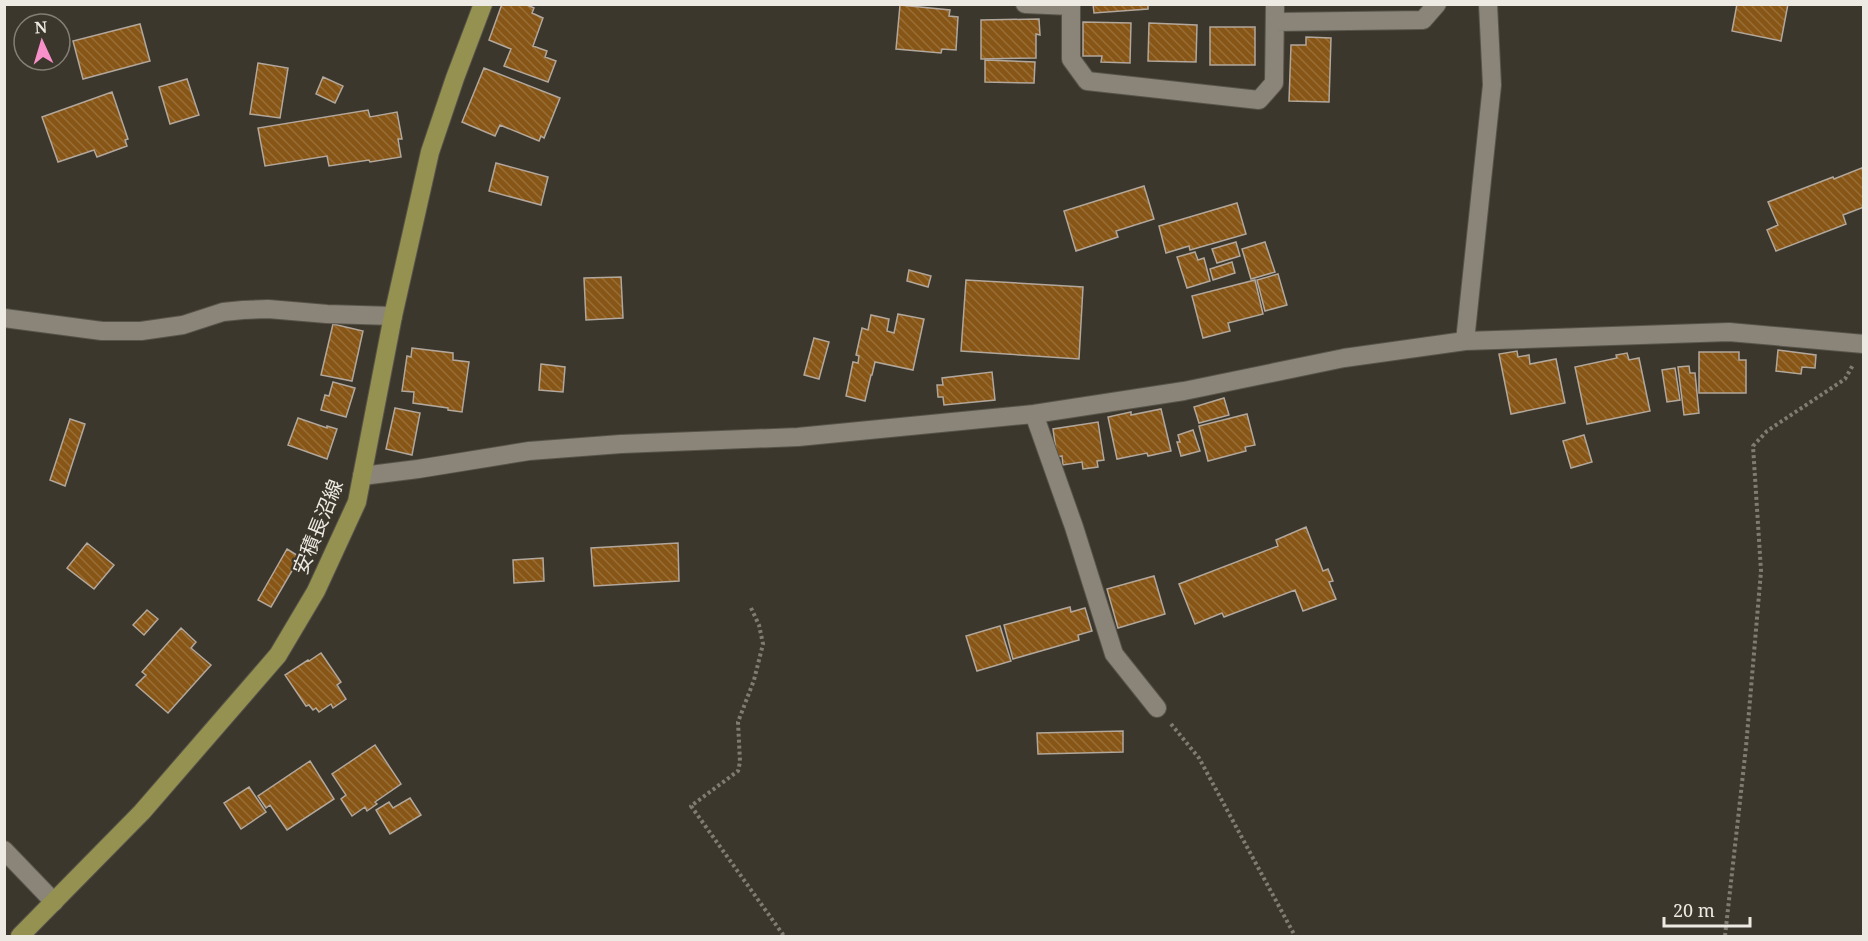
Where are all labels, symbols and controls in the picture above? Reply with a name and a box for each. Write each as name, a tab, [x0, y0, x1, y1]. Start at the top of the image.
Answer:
north arrow	[12, 12, 72, 72]
text: N	[34, 16, 48, 38]
street label: 安積長沼線	[286, 475, 349, 578]
scale bar	[1664, 890, 1750, 928]
text: 20 m	[1673, 898, 1715, 922]

